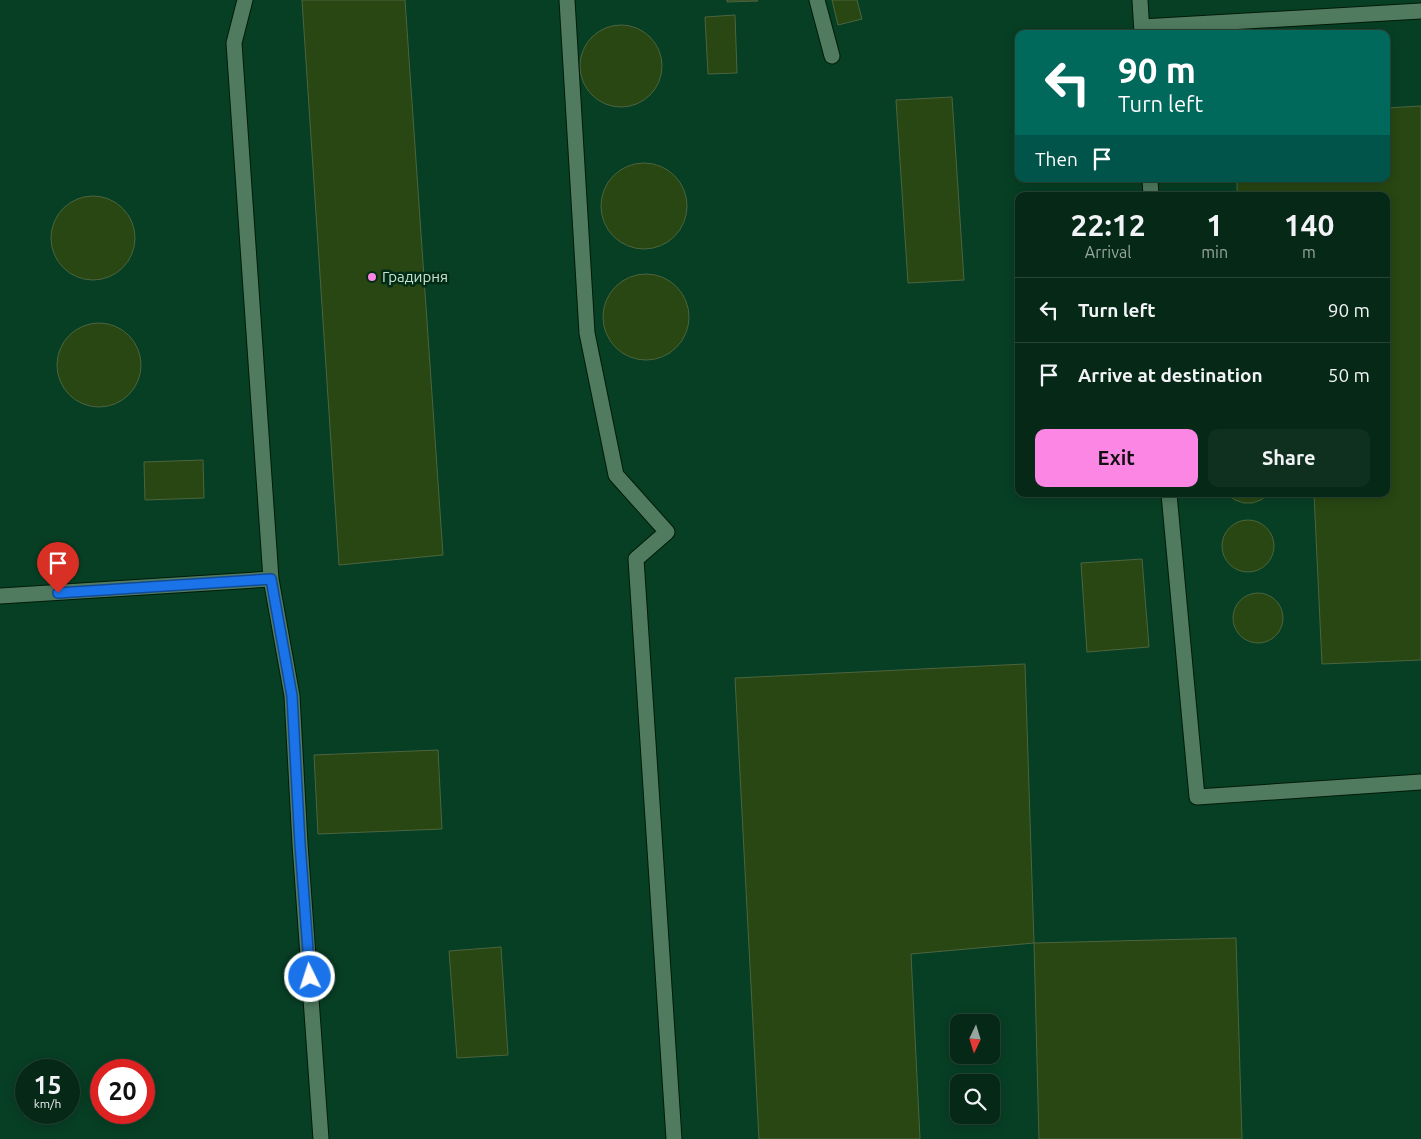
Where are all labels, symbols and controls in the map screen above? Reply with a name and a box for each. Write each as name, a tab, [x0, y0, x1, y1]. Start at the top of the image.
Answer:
icon: left	[1035, 50, 1100, 115]
text: 90 m	[1118, 50, 1196, 90]
text: Turn left	[1118, 91, 1203, 116]
icon: arrive	[1088, 145, 1116, 173]
text: Then	[1035, 148, 1078, 170]
text: 22:12	[1071, 208, 1146, 242]
text: 1	[1206, 208, 1223, 242]
text: 140	[1284, 208, 1334, 242]
text: Arrival	[1085, 243, 1131, 261]
text: min	[1201, 243, 1228, 261]
text: m	[1302, 243, 1316, 261]
place label: Градирня	[382, 268, 448, 285]
marker: Градирня	[366, 271, 378, 283]
icon: left	[1035, 296, 1063, 324]
text: Turn left	[1078, 299, 1156, 321]
text: 90 m	[1328, 299, 1370, 321]
icon: arrive	[1035, 361, 1063, 389]
text: Arrive at destination	[1078, 364, 1263, 386]
text: 50 m	[1328, 364, 1370, 386]
button: Exit	[1035, 429, 1198, 487]
button: Share	[1208, 429, 1370, 487]
pin	[37, 542, 79, 593]
icon: arrive	[44, 549, 72, 577]
position arrow	[283, 950, 335, 1002]
north arrow	[950, 1014, 1000, 1064]
map controls	[950, 1014, 1000, 1124]
speed limit sign: 20	[90, 1059, 155, 1124]
text: 15	[33, 1071, 62, 1099]
button: search	[950, 1074, 1000, 1124]
text: km/h	[34, 1097, 61, 1110]

